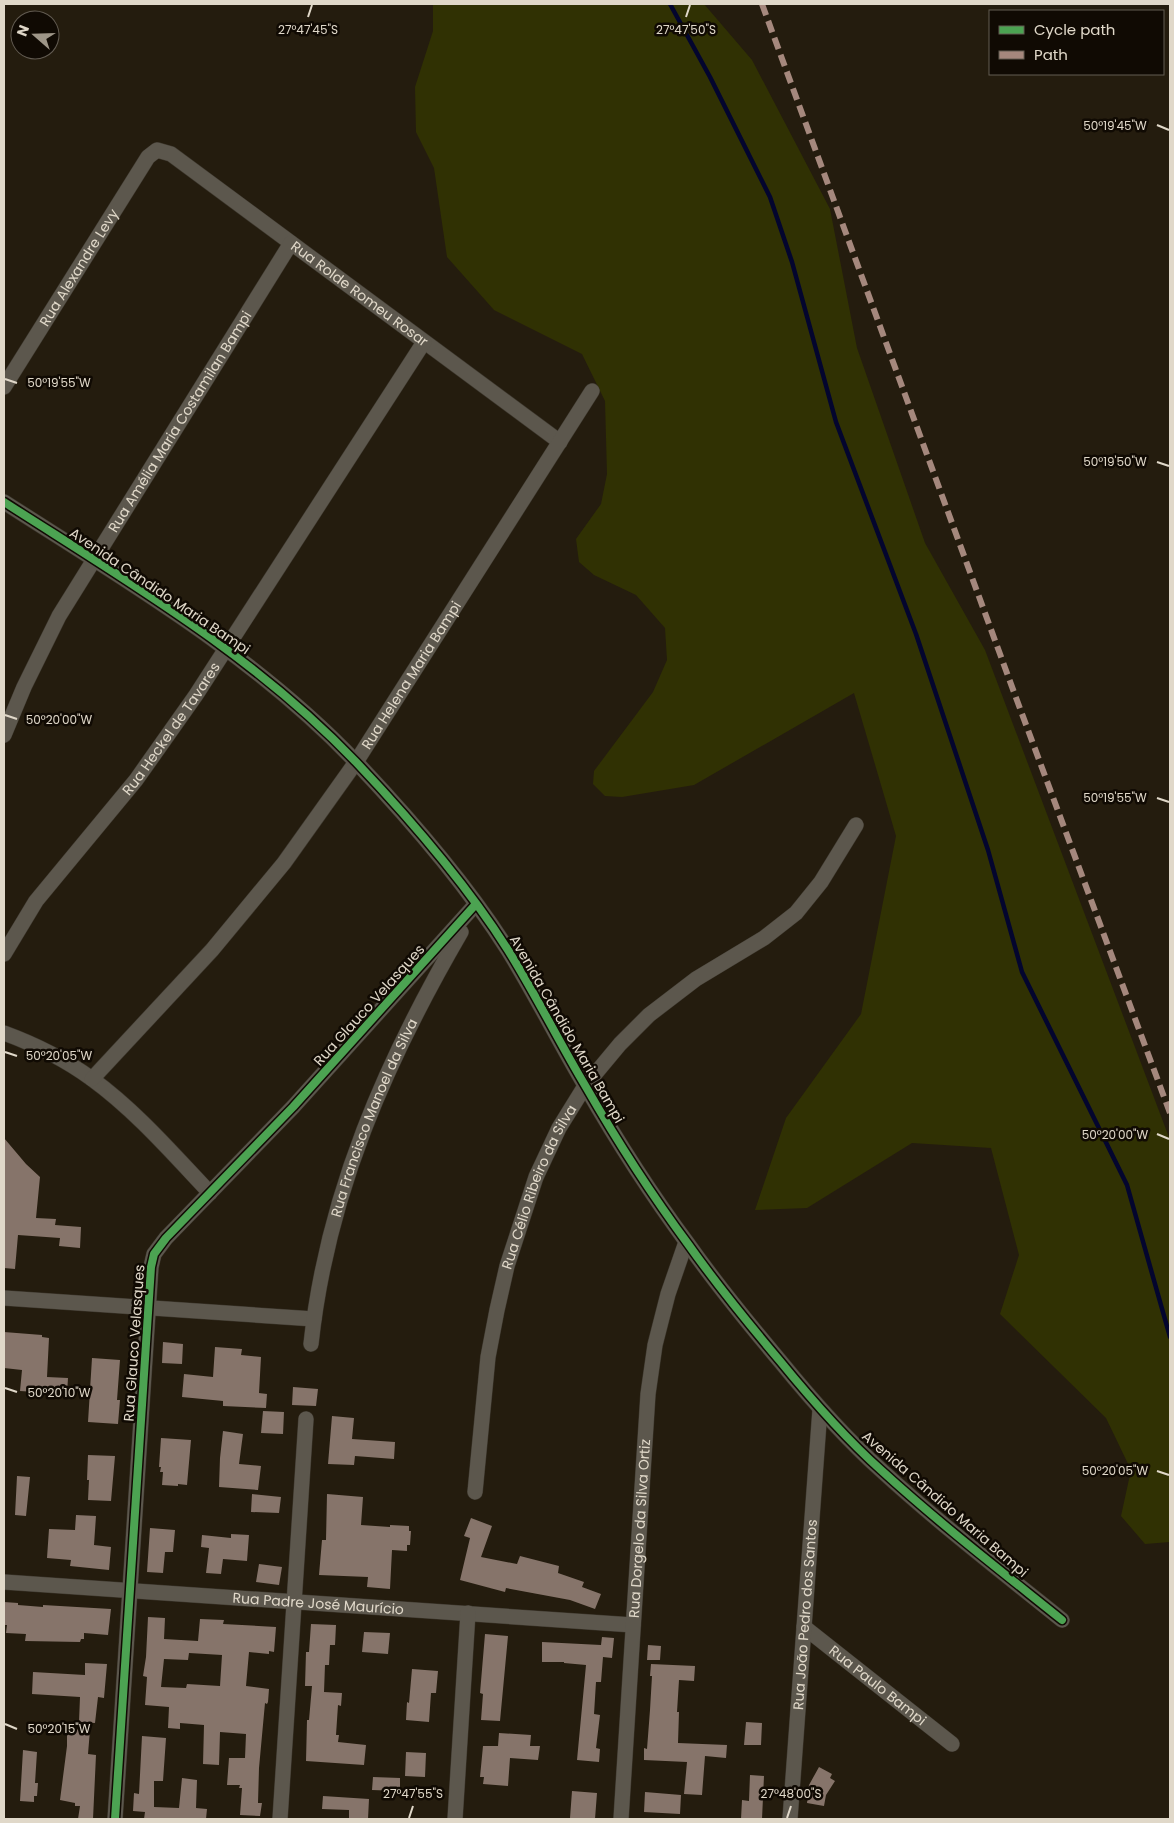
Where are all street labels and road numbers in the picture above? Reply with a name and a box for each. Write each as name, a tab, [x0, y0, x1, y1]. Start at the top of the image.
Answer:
street label: Rua Alexandre Levy	[35, 205, 123, 330]
street label: Rua Rolde Romeu Rosar	[287, 236, 432, 351]
street label: Rua Amélia Maria Costamilan Bampi	[103, 307, 256, 536]
street label: Avenida Cândido Maria Bampi	[66, 523, 254, 659]
street label: Rua Helena Maria Bampi	[357, 597, 466, 753]
street label: Rua Heckel de Tavares	[117, 658, 225, 799]
street label: Avenida Cândido Maria Bampi	[505, 931, 629, 1127]
street label: Rua Glauco Velasques	[309, 940, 429, 1070]
street label: Rua Francisco Manoel da Silva	[326, 1015, 422, 1219]
street label: Rua Célio Ribeiro da Silva	[497, 1101, 581, 1272]
street label: Rua Glauco Velasques	[119, 1264, 149, 1422]
street label: Avenida Cândido Maria Bampi	[858, 1426, 1032, 1582]
street label: Rua Dorgelo da Silva Ortiz	[624, 1439, 655, 1619]
street label: Rua João Pedro dos Santos	[788, 1519, 822, 1711]
street label: Rua Padre José Maurício	[232, 1588, 405, 1619]
street label: Rua Paulo Bampi	[825, 1641, 931, 1730]

